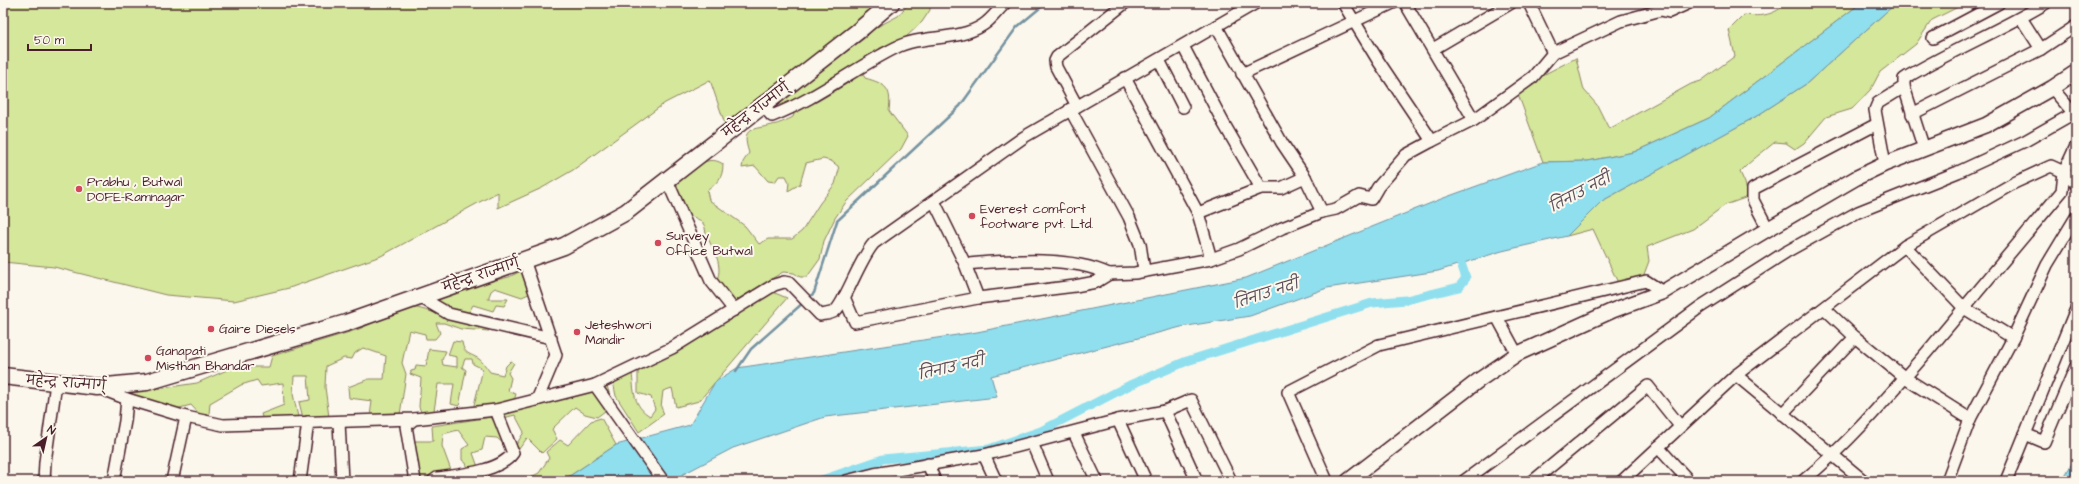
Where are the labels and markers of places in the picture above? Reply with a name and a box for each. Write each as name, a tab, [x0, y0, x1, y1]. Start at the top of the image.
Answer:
place label: Prabhu , Butwal DOFE-Ramnagar	[87, 173, 184, 207]
marker: Prabhu , Butwal DOFE-Ramnagar	[74, 184, 84, 194]
place label: Everest comfort footware pvt. Ltd.	[980, 200, 1093, 233]
marker: Everest comfort footware pvt. Ltd.	[967, 211, 977, 221]
place label: Survey Office Butwal	[666, 227, 753, 260]
marker: Survey Office Butwal	[653, 238, 663, 248]
place label: Jeteshwori Mandir	[585, 316, 651, 349]
place label: Gaire Diesels	[219, 320, 296, 338]
marker: Gaire Diesels	[206, 324, 216, 334]
marker: Jeteshwori Mandir	[572, 327, 582, 337]
place label: Ganapati Misthan Bhandar	[156, 342, 255, 375]
marker: Ganapati Misthan Bhandar	[143, 353, 153, 363]

